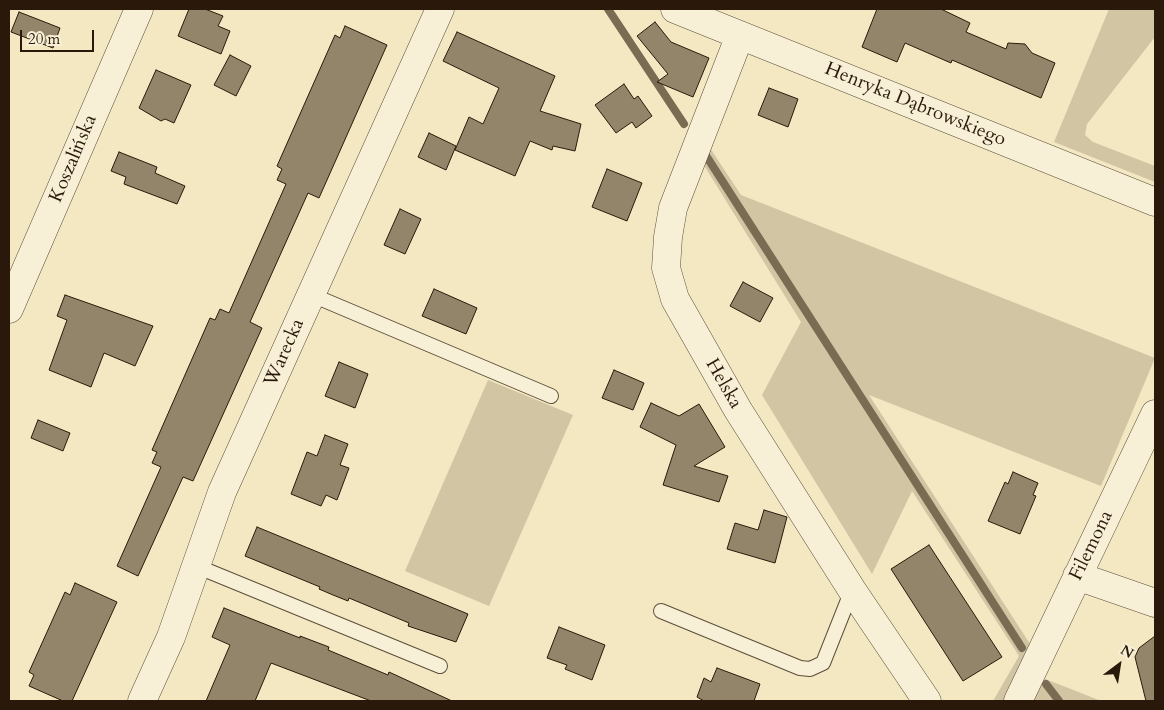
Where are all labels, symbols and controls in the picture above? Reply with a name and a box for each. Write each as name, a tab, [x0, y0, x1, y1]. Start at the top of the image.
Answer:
scale bar	[22, 20, 96, 52]
text: 20 m	[28, 29, 60, 49]
street label: Henryka Dąbrowskiego	[821, 58, 1009, 152]
street label: Koszalińska	[45, 112, 103, 206]
street label: Warecka	[260, 316, 310, 390]
street label: Helska	[700, 355, 746, 413]
street label: Filemona	[1065, 507, 1119, 585]
north arrow	[1094, 640, 1144, 690]
text: N	[1117, 640, 1137, 663]

